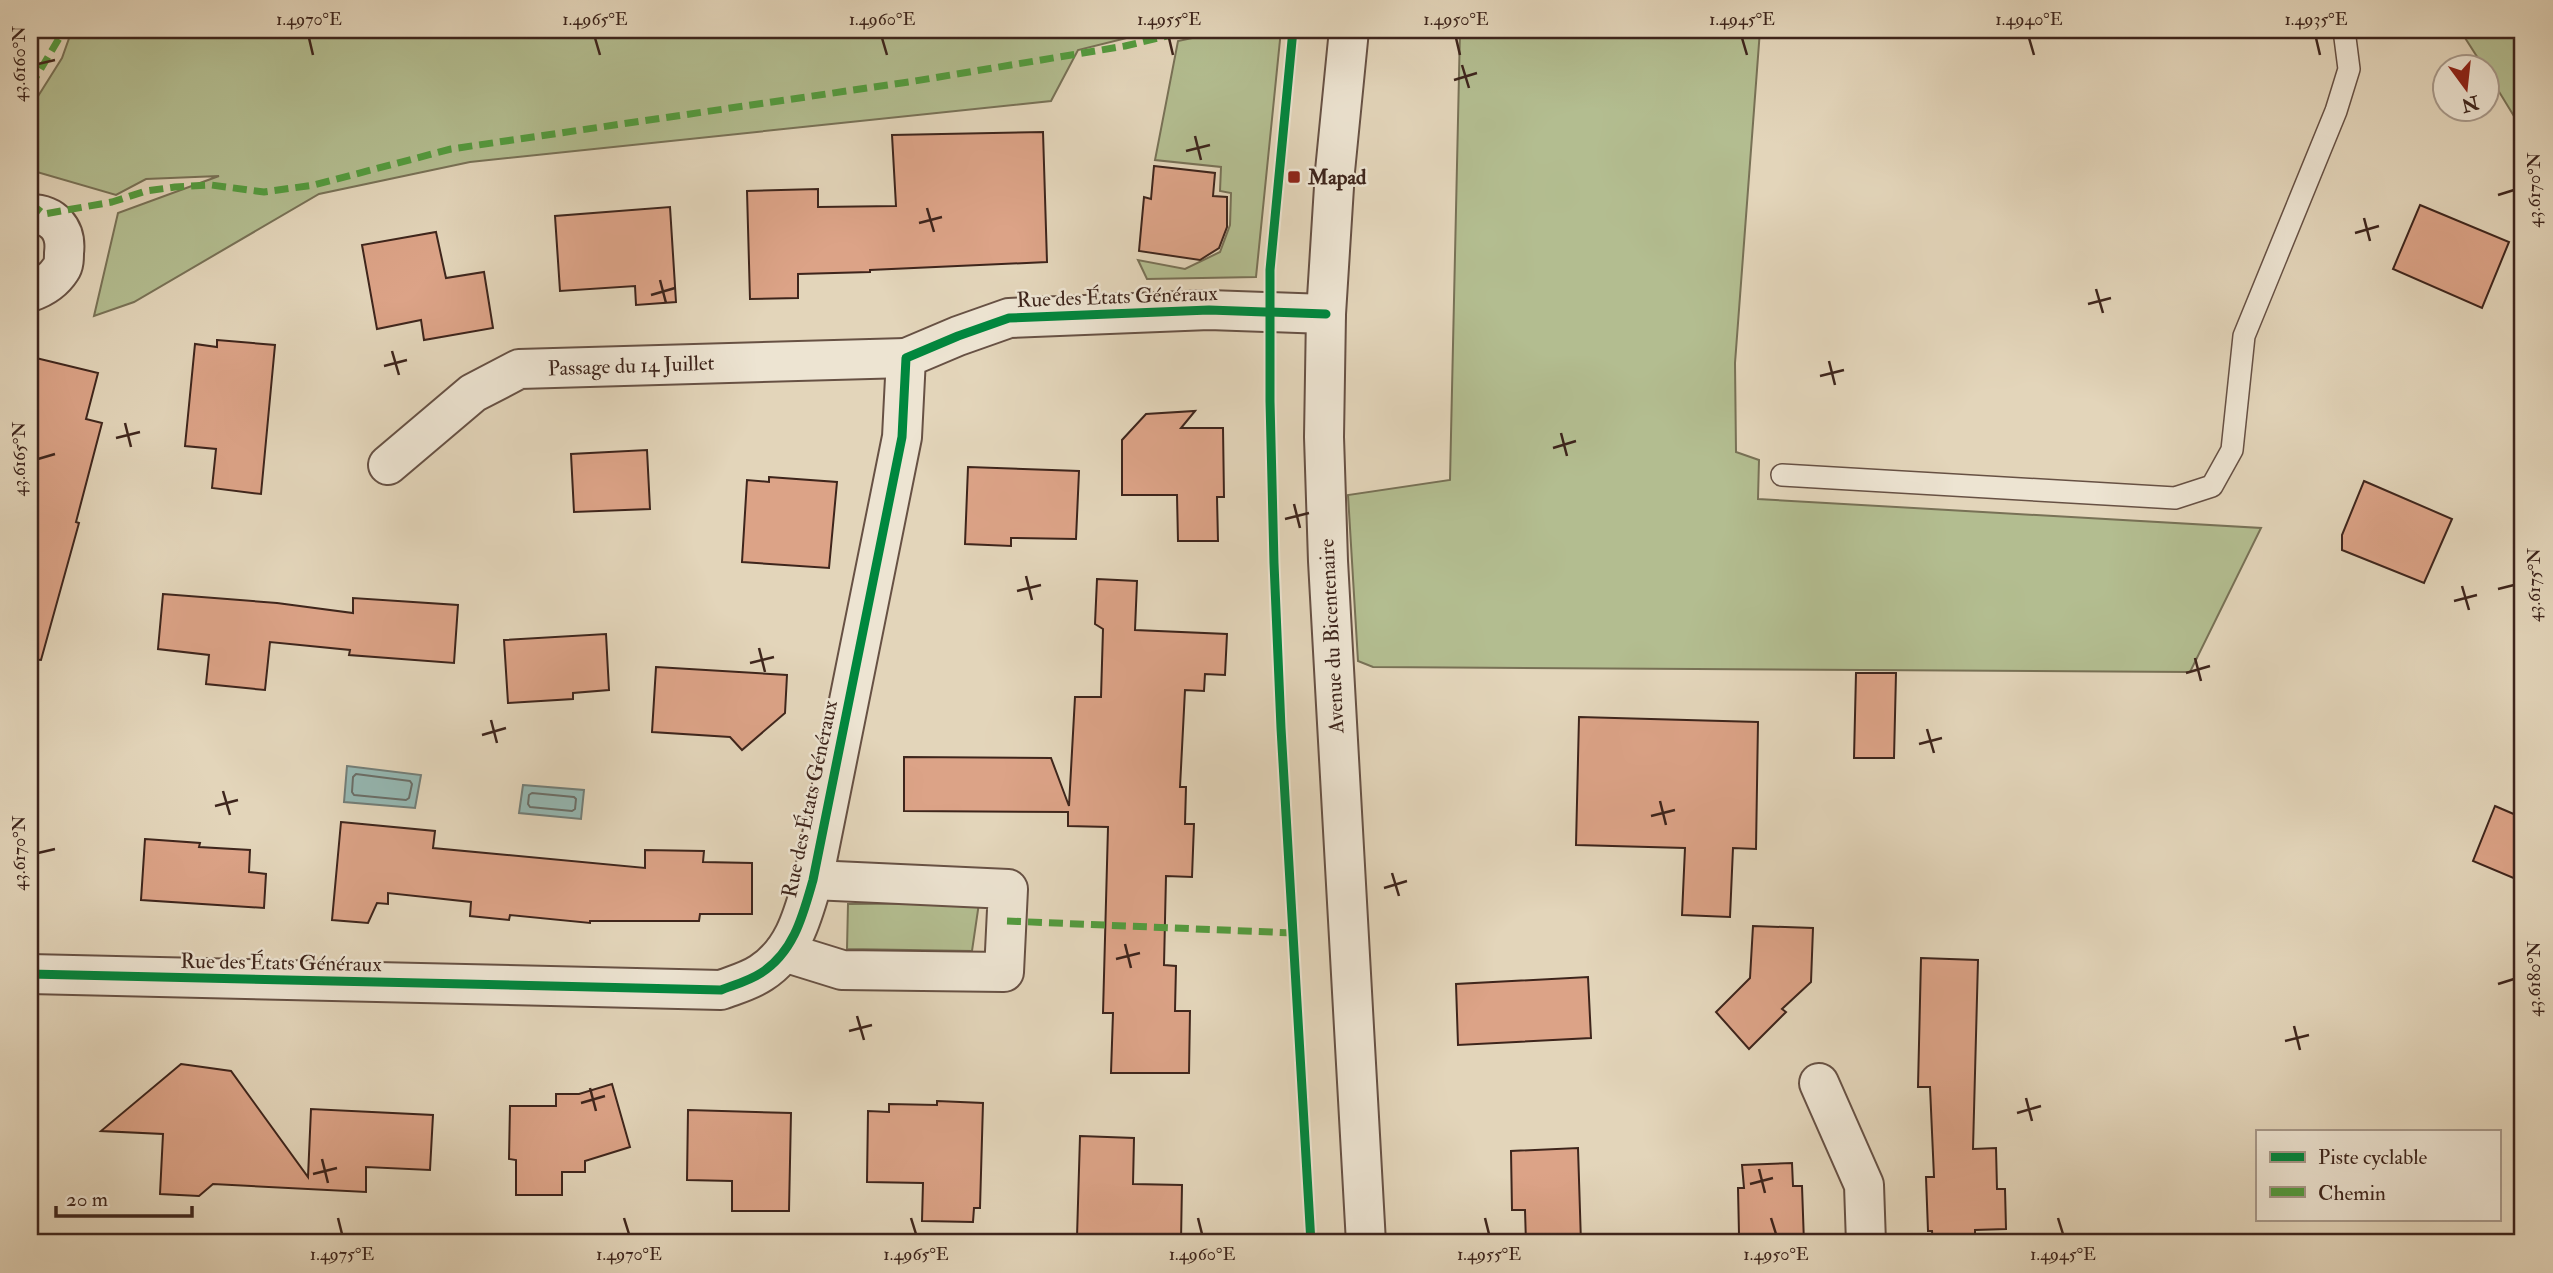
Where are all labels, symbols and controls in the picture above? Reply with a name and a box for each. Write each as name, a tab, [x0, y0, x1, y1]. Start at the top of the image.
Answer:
text: 1.4970°E	[276, 8, 342, 31]
text: 1.4965°E	[562, 8, 628, 31]
text: 1.4960°E	[849, 8, 915, 31]
text: 1.4955°E	[1137, 8, 1201, 31]
text: 1.4950°E	[1423, 8, 1489, 31]
text: 1.4945°E	[1709, 8, 1775, 31]
text: 1.4940°E	[1995, 8, 2063, 31]
text: 1.4935°E	[2284, 8, 2348, 31]
text: 43.6160°N	[8, 26, 31, 102]
north arrow	[2430, 52, 2500, 122]
text: N	[2458, 89, 2482, 118]
text: 43.6170°N	[2523, 152, 2546, 228]
place label: Mapad	[1307, 164, 1367, 191]
marker: Mapad	[1286, 169, 1302, 185]
street label: Rue des États Généraux	[1016, 280, 1219, 314]
street label: Passage du 14 Juillet	[547, 350, 715, 382]
text: 43.6165°N	[8, 422, 31, 496]
street label: Avenue du Bicentenaire	[1313, 538, 1351, 735]
text: 43.6175°N	[2523, 548, 2546, 622]
street label: Rue des États Généraux	[776, 697, 844, 900]
text: 43.6170°N	[8, 815, 31, 891]
text: 43.6180°N	[2523, 941, 2546, 1017]
street label: Rue des États Généraux	[180, 948, 383, 978]
legend	[2256, 1130, 2500, 1220]
text: Piste cyclable	[2318, 1144, 2427, 1171]
scale bar	[56, 1175, 192, 1219]
text: Chemin	[2318, 1180, 2386, 1207]
text: 20 m	[66, 1186, 108, 1213]
text: 1.4975°E	[310, 1243, 374, 1266]
text: 1.4970°E	[596, 1243, 662, 1266]
text: 1.4965°E	[883, 1243, 949, 1266]
text: 1.4960°E	[1169, 1243, 1235, 1266]
text: 1.4955°E	[1457, 1243, 1521, 1266]
text: 1.4950°E	[1743, 1243, 1809, 1266]
text: 1.4945°E	[2030, 1243, 2096, 1266]

